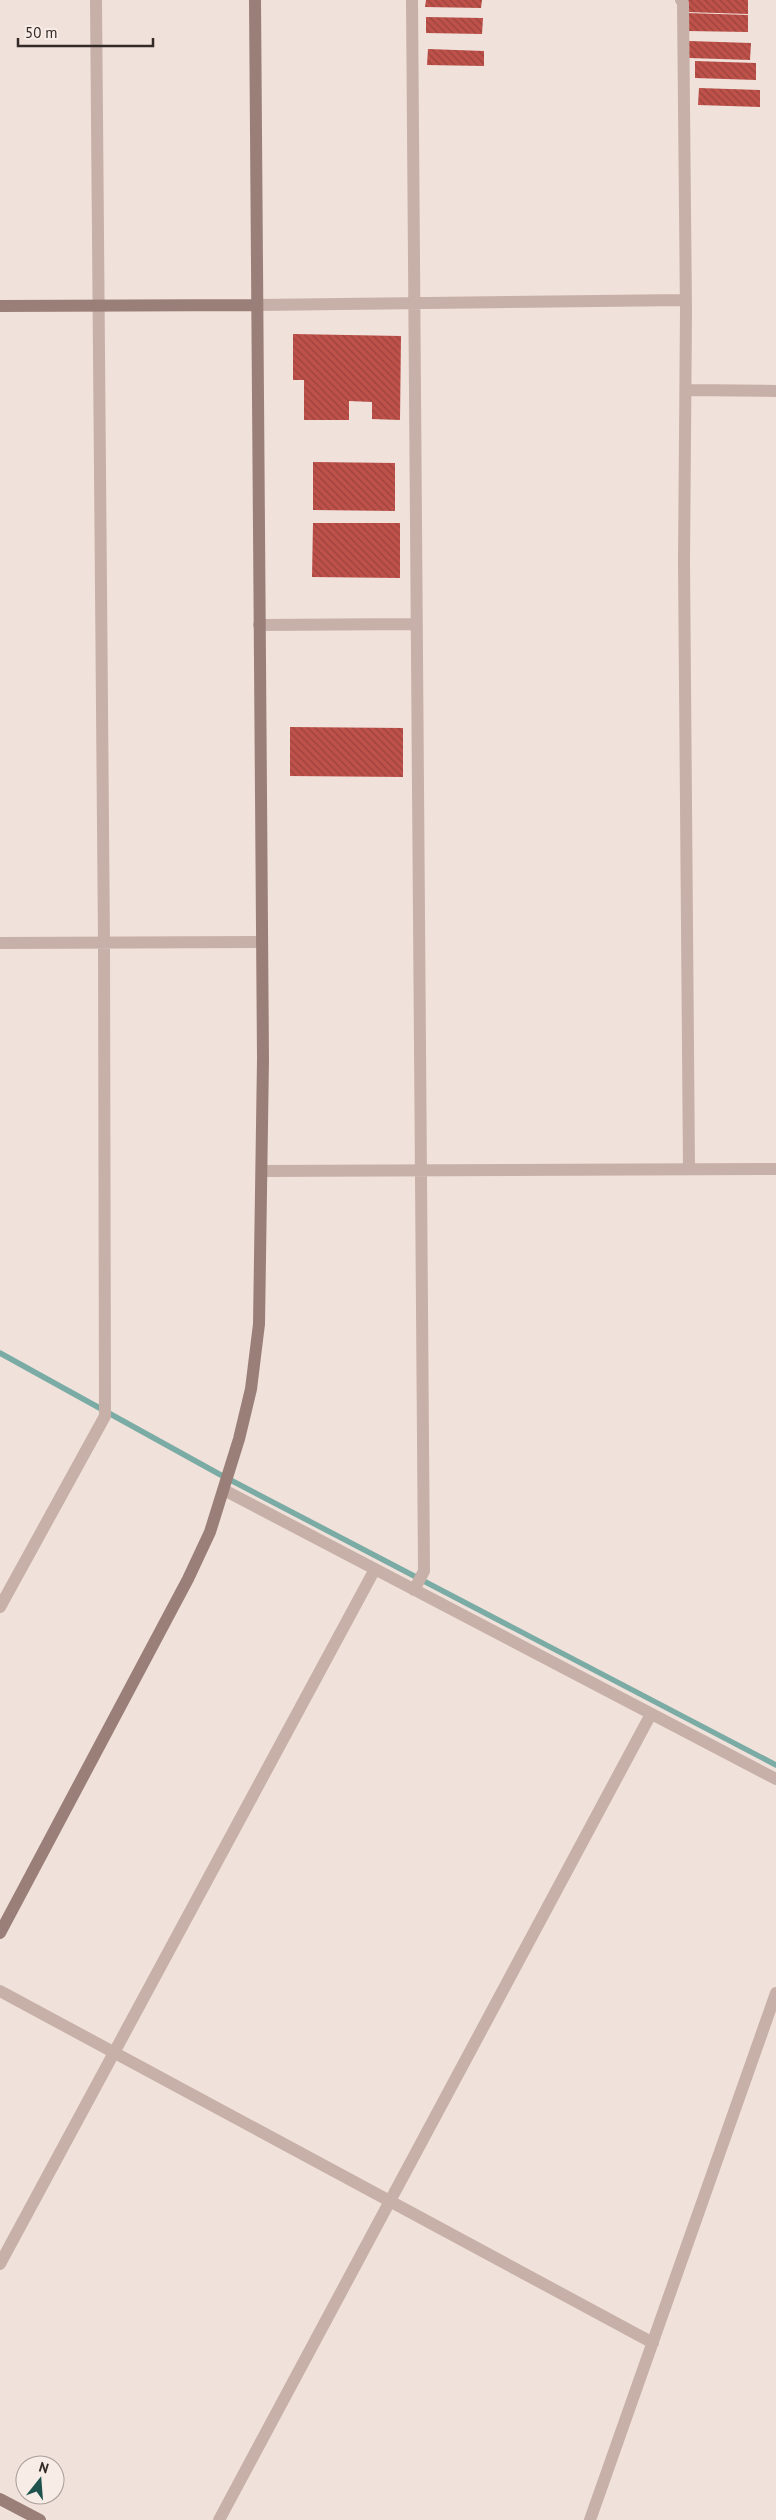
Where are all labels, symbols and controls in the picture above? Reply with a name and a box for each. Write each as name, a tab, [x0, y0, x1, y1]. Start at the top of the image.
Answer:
scale bar	[18, 15, 152, 47]
text: 50 m	[25, 23, 58, 42]
north arrow	[15, 2455, 65, 2505]
text: N	[37, 2458, 51, 2478]

